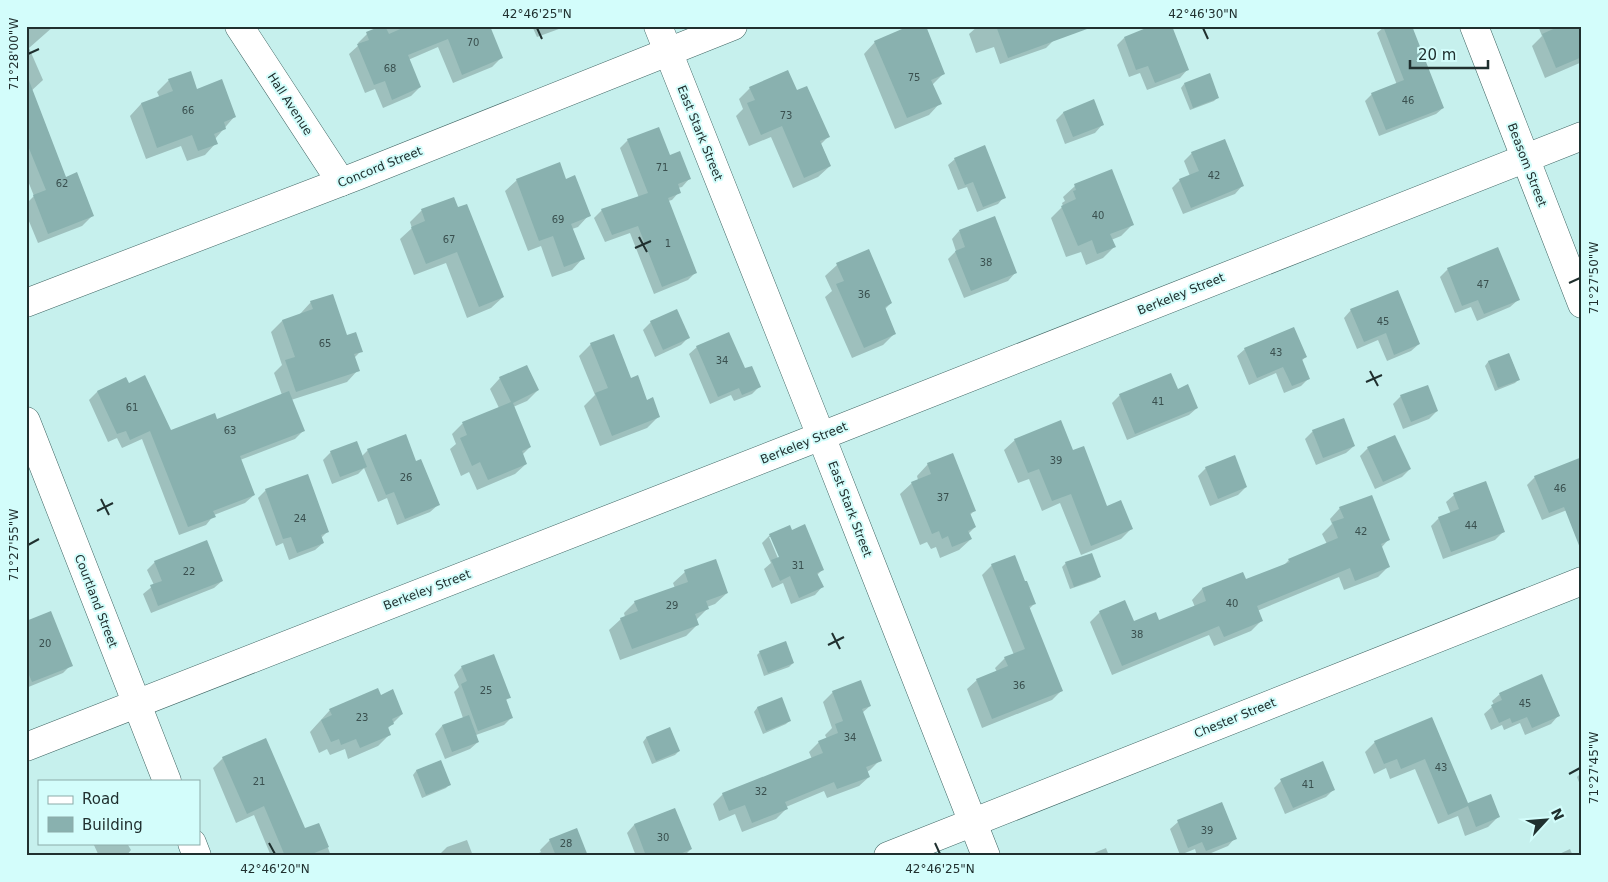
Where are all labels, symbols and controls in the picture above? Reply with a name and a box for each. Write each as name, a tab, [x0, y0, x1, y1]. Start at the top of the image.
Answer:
text: 42°46'25"N	[502, 7, 572, 21]
text: 42°46'30"N	[1168, 7, 1238, 21]
text: 71°28'00"W	[7, 18, 21, 90]
house number: 70	[467, 37, 479, 48]
scale bar	[1410, 38, 1488, 70]
text: 20 m	[1418, 46, 1456, 64]
house number: 68	[384, 63, 396, 74]
street label: Hall Avenue	[265, 70, 315, 138]
house number: 75	[908, 72, 920, 83]
street label: East Stark Street	[674, 83, 726, 183]
house number: 46	[1402, 95, 1414, 106]
house number: 66	[182, 105, 194, 116]
house number: 73	[780, 110, 792, 121]
street label: Beasom Street	[1505, 121, 1550, 209]
street label: Concord Street	[336, 144, 425, 190]
house number: 71	[656, 162, 668, 173]
house number: 42	[1208, 170, 1220, 181]
house number: 62	[56, 178, 68, 189]
house number: 40	[1092, 210, 1104, 221]
house number: 69	[552, 214, 564, 225]
house number: 67	[443, 234, 455, 245]
house number: 1	[665, 238, 671, 249]
text: 71°27'50"W	[1587, 242, 1601, 314]
house number: 38	[980, 257, 992, 268]
street label: Berkeley Street	[1135, 270, 1227, 318]
house number: 47	[1477, 279, 1489, 290]
house number: 36	[858, 289, 870, 300]
house number: 45	[1377, 316, 1389, 327]
house number: 65	[319, 338, 331, 349]
house number: 43	[1270, 347, 1282, 358]
house number: 34	[716, 355, 728, 366]
house number: 41	[1152, 396, 1164, 407]
house number: 61	[126, 402, 138, 413]
street label: Berkeley Street	[758, 419, 850, 467]
house number: 63	[224, 425, 236, 436]
house number: 39	[1050, 455, 1062, 466]
street label: East Stark Street	[825, 459, 875, 559]
house number: 26	[400, 472, 412, 483]
house number: 46	[1554, 483, 1566, 494]
house number: 37	[937, 492, 949, 503]
text: 71°27'55"W	[7, 509, 21, 581]
house number: 24	[294, 513, 306, 524]
house number: 44	[1465, 520, 1477, 531]
house number: 42	[1355, 526, 1367, 537]
street label: Courtland Street	[72, 552, 120, 650]
house number: 31	[792, 560, 804, 571]
house number: 22	[183, 566, 195, 577]
street label: Berkeley Street	[381, 567, 473, 613]
house number: 40	[1226, 598, 1238, 609]
house number: 29	[666, 600, 678, 611]
house number: 38	[1131, 629, 1143, 640]
house number: 20	[39, 638, 51, 649]
house number: 36	[1013, 680, 1025, 691]
house number: 25	[480, 685, 492, 696]
street label: Chester Street	[1192, 695, 1278, 741]
house number: 45	[1519, 698, 1531, 709]
house number: 23	[356, 712, 368, 723]
house number: 34	[844, 732, 856, 743]
text: 71°27'45"W	[1587, 732, 1601, 804]
house number: 43	[1435, 762, 1447, 773]
house number: 21	[253, 776, 265, 787]
house number: 41	[1302, 779, 1314, 790]
legend	[38, 780, 200, 844]
house number: 32	[755, 786, 767, 797]
text: Road	[82, 790, 120, 808]
north arrow	[1520, 794, 1570, 844]
text: N	[1548, 806, 1567, 823]
text: Building	[82, 816, 143, 834]
house number: 39	[1201, 825, 1213, 836]
house number: 30	[657, 832, 669, 843]
house number: 28	[560, 838, 572, 849]
text: 42°46'20"N	[240, 862, 310, 876]
text: 42°46'25"N	[905, 862, 975, 876]

